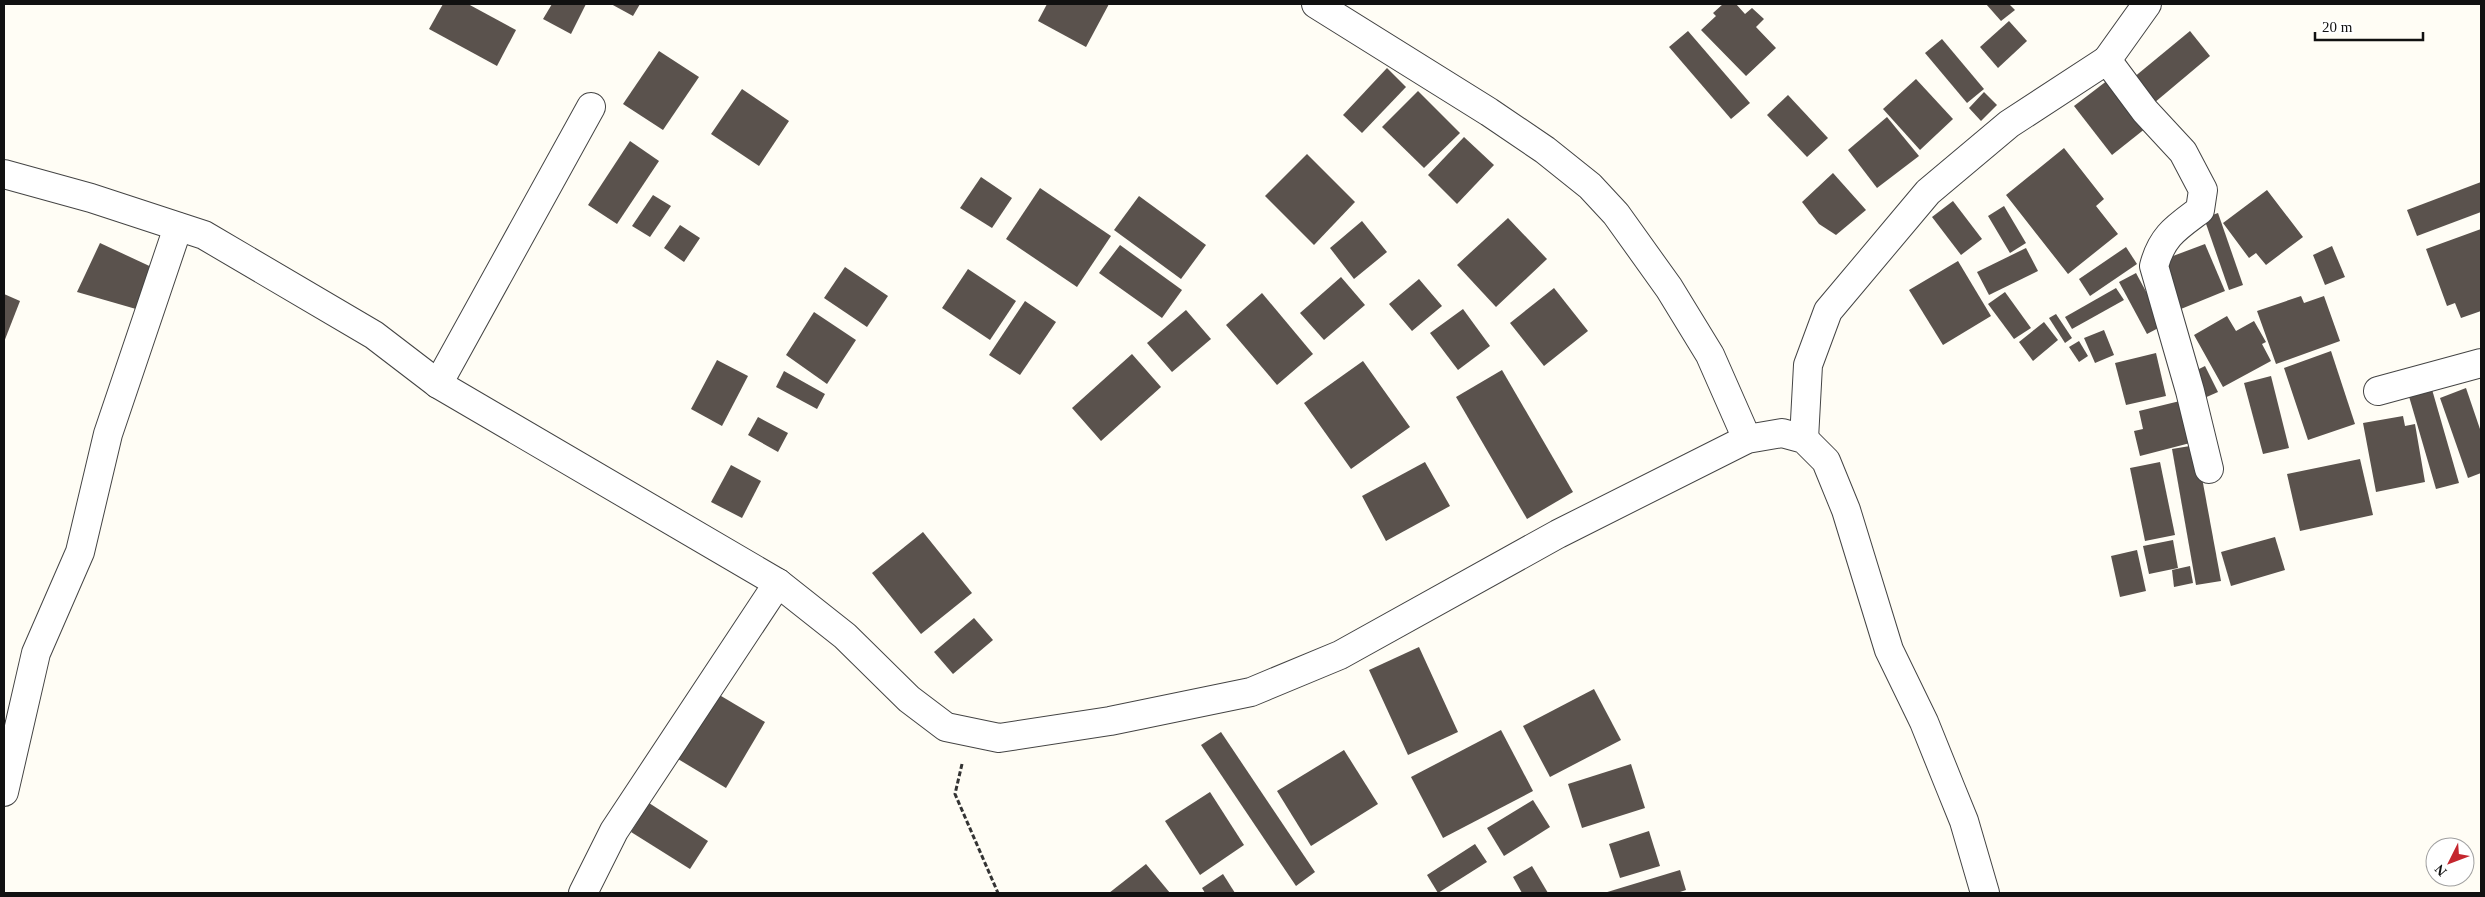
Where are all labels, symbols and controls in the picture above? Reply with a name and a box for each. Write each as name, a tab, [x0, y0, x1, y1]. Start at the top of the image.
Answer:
scale bar	[2315, 10, 2422, 42]
text: 20 m	[2322, 19, 2353, 35]
north arrow	[2425, 837, 2475, 887]
text: N	[2432, 862, 2450, 879]

